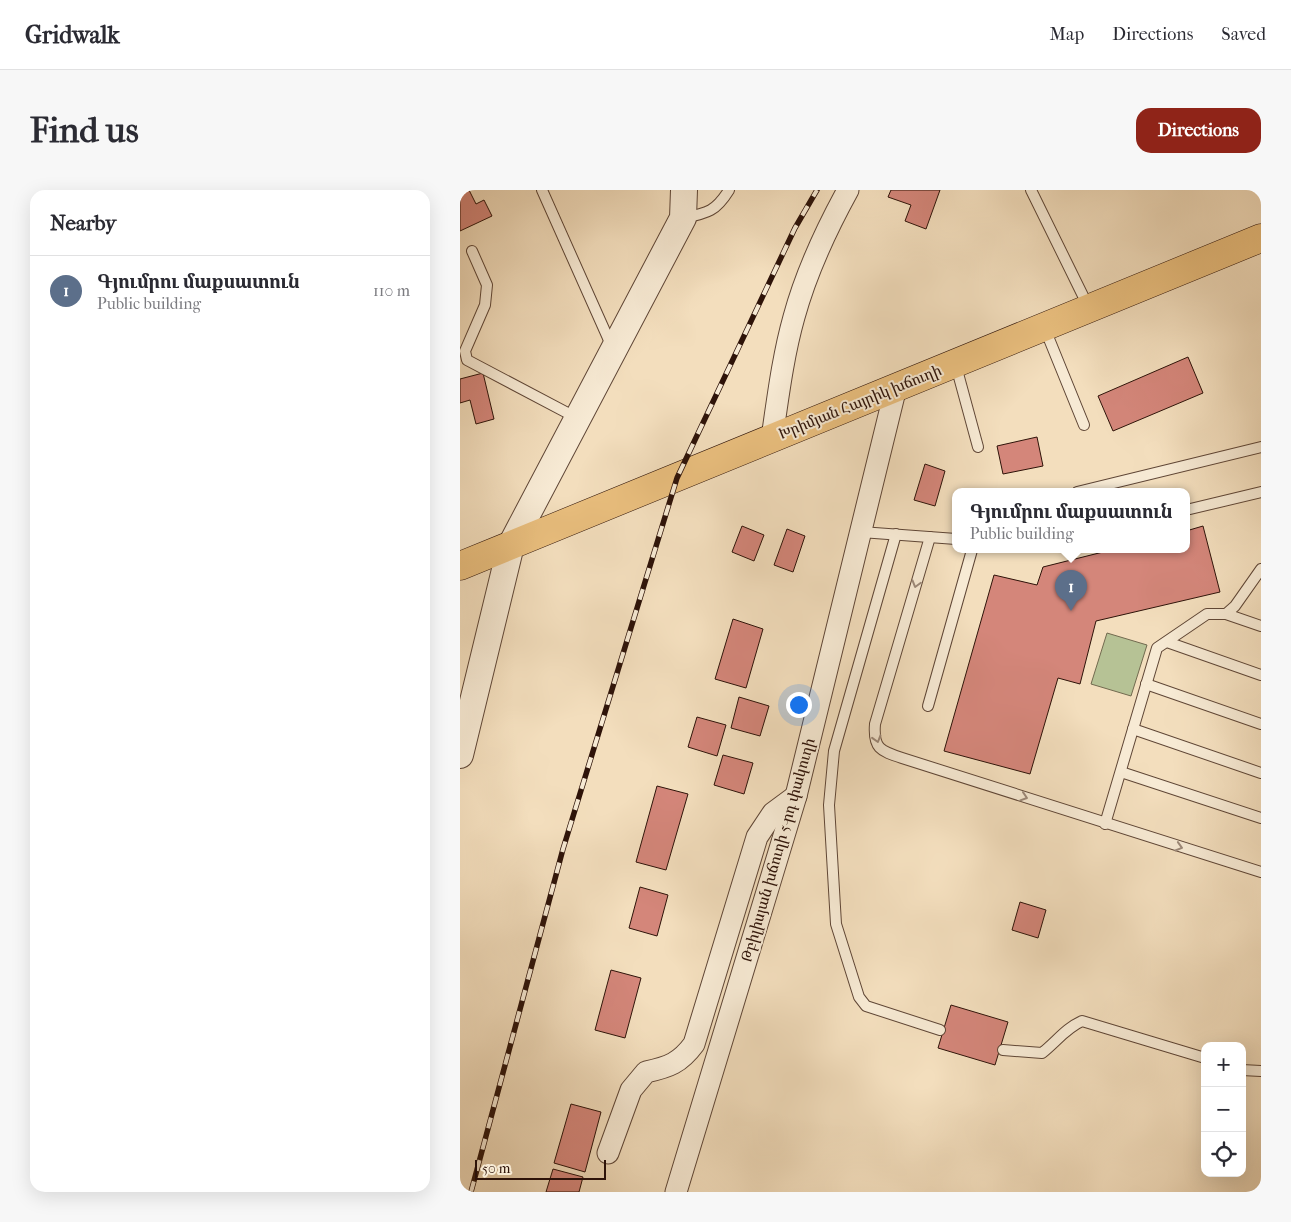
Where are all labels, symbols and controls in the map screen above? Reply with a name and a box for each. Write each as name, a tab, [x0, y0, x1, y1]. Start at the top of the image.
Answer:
text: Gridwalk	[25, 21, 120, 49]
text: Map	[1050, 24, 1084, 45]
text: Directions	[1112, 24, 1193, 45]
text: Saved	[1221, 24, 1266, 45]
button: Directions	[1136, 108, 1261, 153]
text: Find us	[30, 110, 139, 151]
text: Nearby	[50, 211, 116, 235]
text: Գյումրու մաքսատուն	[97, 271, 300, 293]
text: 1	[63, 281, 69, 300]
text: 110 m	[373, 281, 410, 300]
text: Public building	[97, 294, 201, 313]
street label: Խրիմյան Հայրիկ խճուղի	[776, 361, 944, 443]
popup	[952, 488, 1190, 553]
text: Գյումրու մաքսատուն	[970, 501, 1172, 523]
text: Public building	[970, 524, 1074, 543]
pin: 1	[1055, 570, 1087, 611]
one-way arrow	[912, 579, 922, 587]
your location	[786, 692, 812, 718]
one-way arrow	[871, 734, 881, 743]
street label: Թբիլիսյան խճուղի 5-րդ փակուղի	[737, 735, 819, 964]
one-way arrow	[1019, 792, 1027, 802]
one-way arrow	[1174, 841, 1182, 851]
map controls	[1201, 1042, 1246, 1177]
button: +	[1201, 1042, 1246, 1087]
button: −	[1201, 1087, 1246, 1132]
button: locate	[1201, 1132, 1246, 1177]
scale bar	[475, 1157, 606, 1180]
text: 50 m	[482, 1160, 510, 1177]

